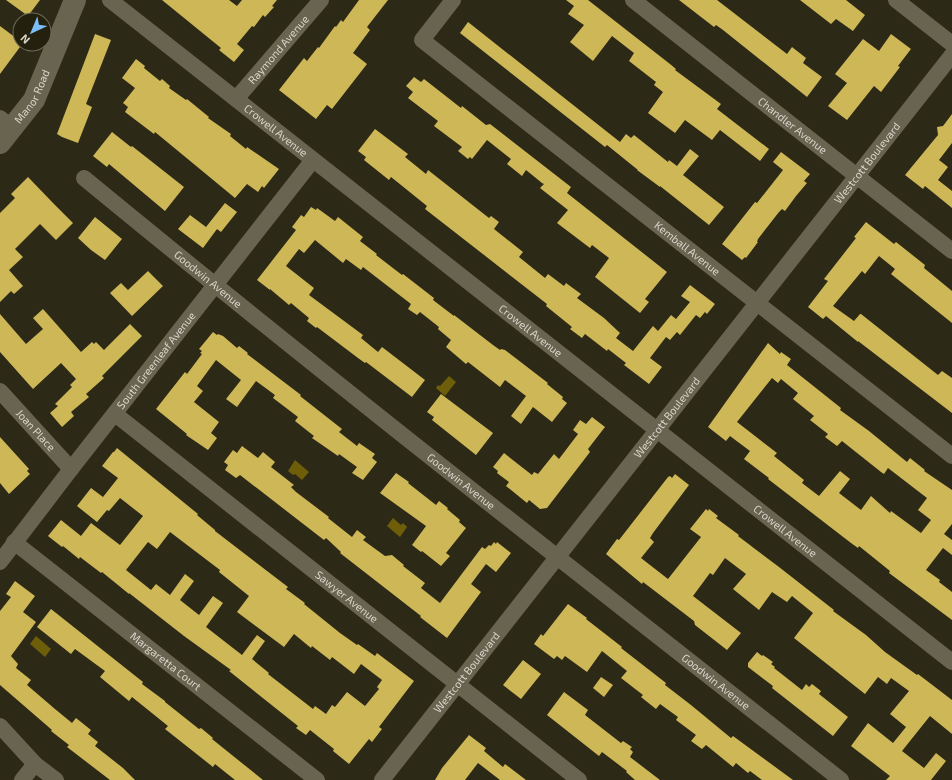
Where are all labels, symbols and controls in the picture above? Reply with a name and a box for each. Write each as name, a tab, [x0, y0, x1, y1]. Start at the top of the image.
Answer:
north arrow	[12, 12, 52, 52]
street label: Raymond Avenue	[245, 12, 311, 86]
text: N	[17, 32, 32, 47]
street label: Manor Road	[11, 67, 52, 126]
street label: Chandler Avenue	[756, 94, 830, 156]
street label: Crowell Avenue	[242, 101, 311, 159]
street label: Westcott Boulevard	[831, 120, 903, 206]
street label: Kemball Avenue	[652, 218, 723, 278]
street label: Goodwin Avenue	[172, 248, 245, 310]
street label: Crowell Avenue	[497, 301, 565, 359]
street label: South Greenleaf Avenue	[114, 309, 198, 411]
street label: Westcott Boulevard	[631, 374, 702, 460]
street label: Joan Place	[14, 406, 58, 454]
street label: Goodwin Avenue	[425, 450, 498, 512]
street label: Crowell Avenue	[751, 502, 820, 560]
street label: Sawyer Avenue	[313, 568, 381, 625]
street label: Margaretta Court	[128, 629, 204, 693]
street label: Westcott Boulevard	[430, 629, 502, 715]
street label: Goodwin Avenue	[680, 651, 753, 712]

